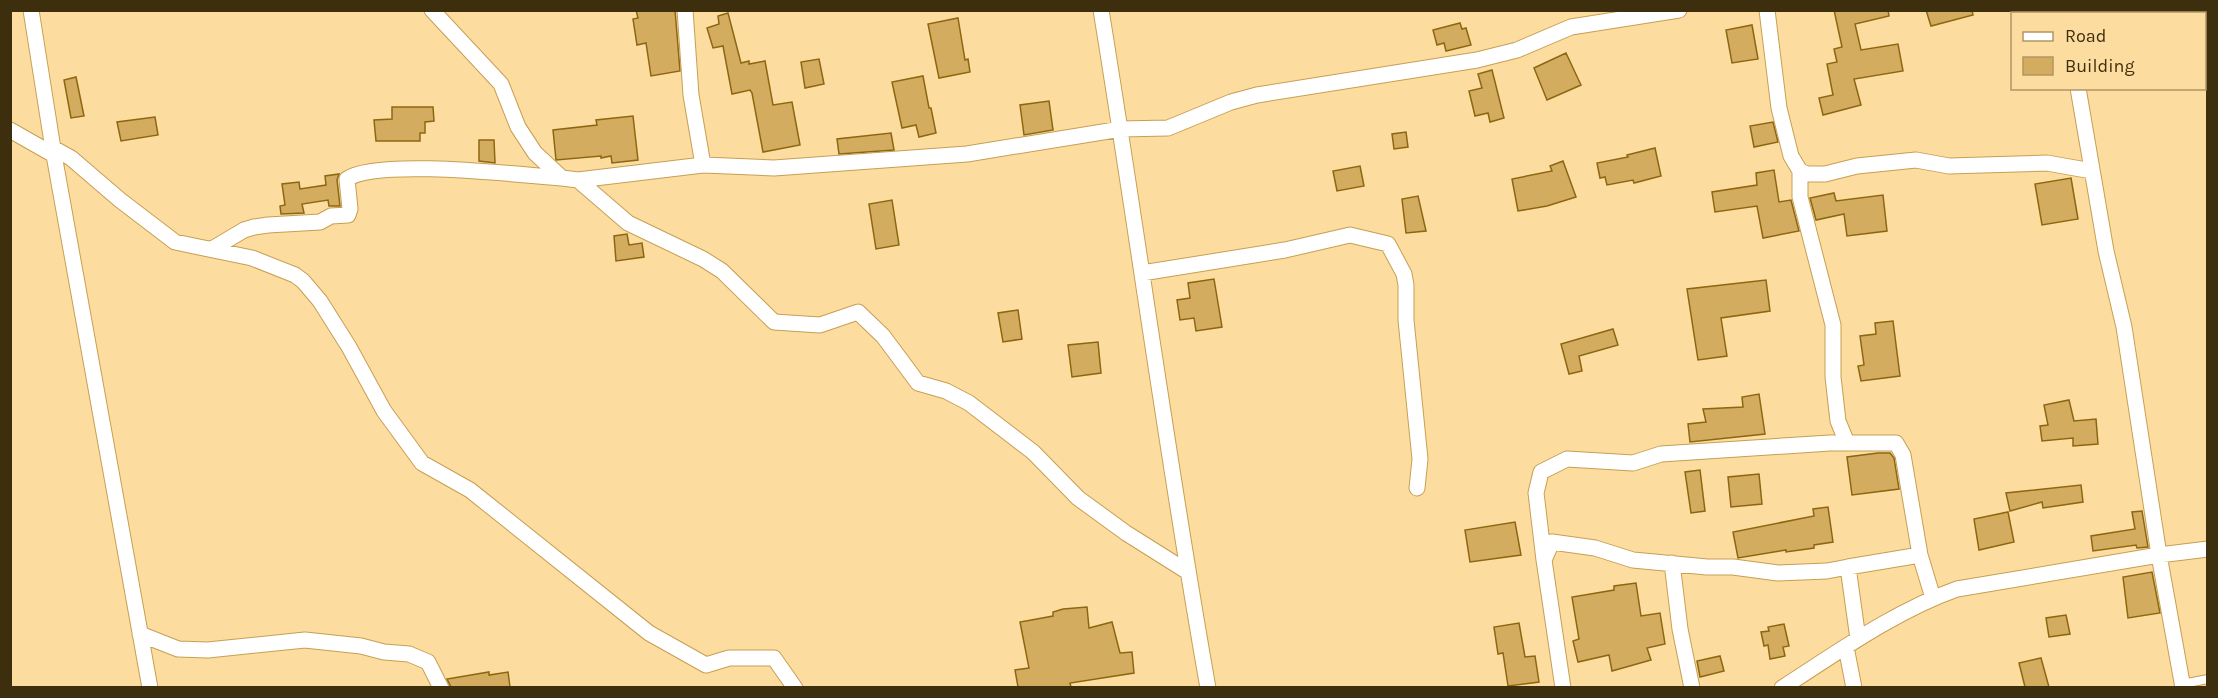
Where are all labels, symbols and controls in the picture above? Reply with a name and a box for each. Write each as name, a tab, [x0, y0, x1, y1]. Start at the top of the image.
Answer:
legend	[2011, 12, 2206, 90]
text: Road	[2065, 25, 2106, 47]
text: Building	[2065, 55, 2135, 77]

